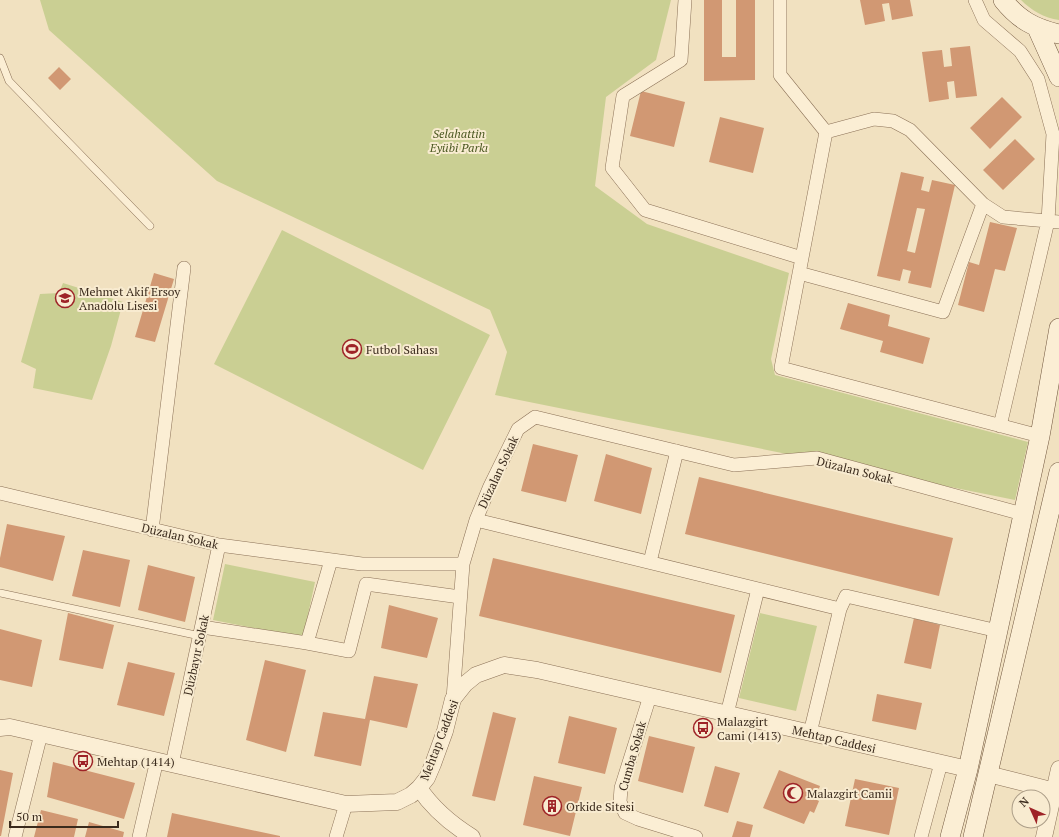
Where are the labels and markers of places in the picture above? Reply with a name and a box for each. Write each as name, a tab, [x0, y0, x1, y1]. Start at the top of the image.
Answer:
place label: Mehmet Akif Ersoy Anadolu Lisesi	[79, 284, 181, 313]
school or university icon: Mehmet Akif Ersoy Anadolu Lisesi	[54, 287, 76, 309]
sports icon: Futbol Sahası	[341, 338, 363, 360]
place label: Futbol Sahası	[366, 342, 438, 357]
place label: Malazgirt Cami (1413)	[717, 714, 782, 743]
bus stop icon: Malazgirt Cami (1413)	[692, 717, 714, 739]
bus stop icon: Mehtap (1414)	[72, 750, 94, 772]
place label: Mehtap (1414)	[97, 754, 175, 769]
mosque icon: Malazgirt Camii	[782, 782, 804, 804]
place label: Malazgirt Camii	[807, 786, 893, 801]
building icon: Orkide Sitesi	[541, 795, 563, 817]
place label: Orkide Sitesi	[566, 799, 635, 814]

